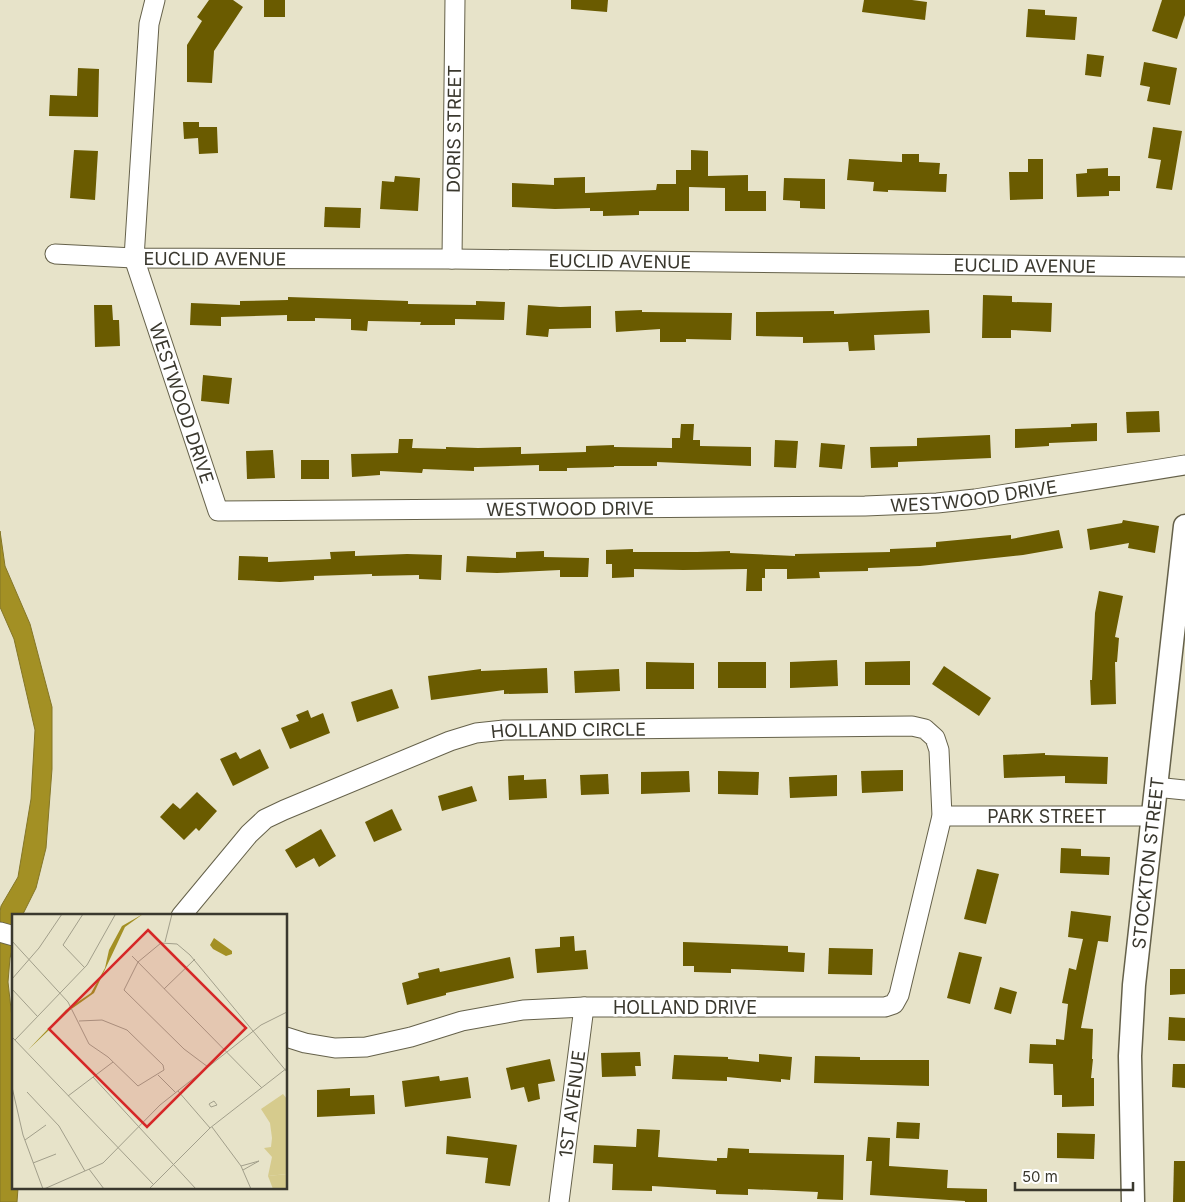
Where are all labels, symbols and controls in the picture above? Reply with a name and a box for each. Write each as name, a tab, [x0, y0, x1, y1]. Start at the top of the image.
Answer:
street label: DORIS STREET	[442, 65, 465, 193]
street label: EUCLID AVENUE	[143, 248, 286, 269]
street label: EUCLID AVENUE	[548, 250, 691, 272]
street label: EUCLID AVENUE	[953, 254, 1096, 277]
street label: WESTWOOD DRIVE	[146, 320, 219, 486]
street label: WESTWOOD DRIVE	[890, 475, 1058, 515]
street label: WESTWOOD DRIVE	[486, 497, 654, 519]
street label: HOLLAND CIRCLE	[490, 718, 646, 742]
street label: STOCKTON STREET	[1128, 776, 1168, 950]
street label: PARK STREET	[987, 806, 1107, 827]
inset map	[12, 914, 288, 1190]
street label: HOLLAND DRIVE	[613, 997, 757, 1018]
street label: 1ST AVENUE	[554, 1049, 589, 1159]
scale bar	[1015, 1160, 1132, 1192]
text: 50 m	[1022, 1167, 1058, 1186]

